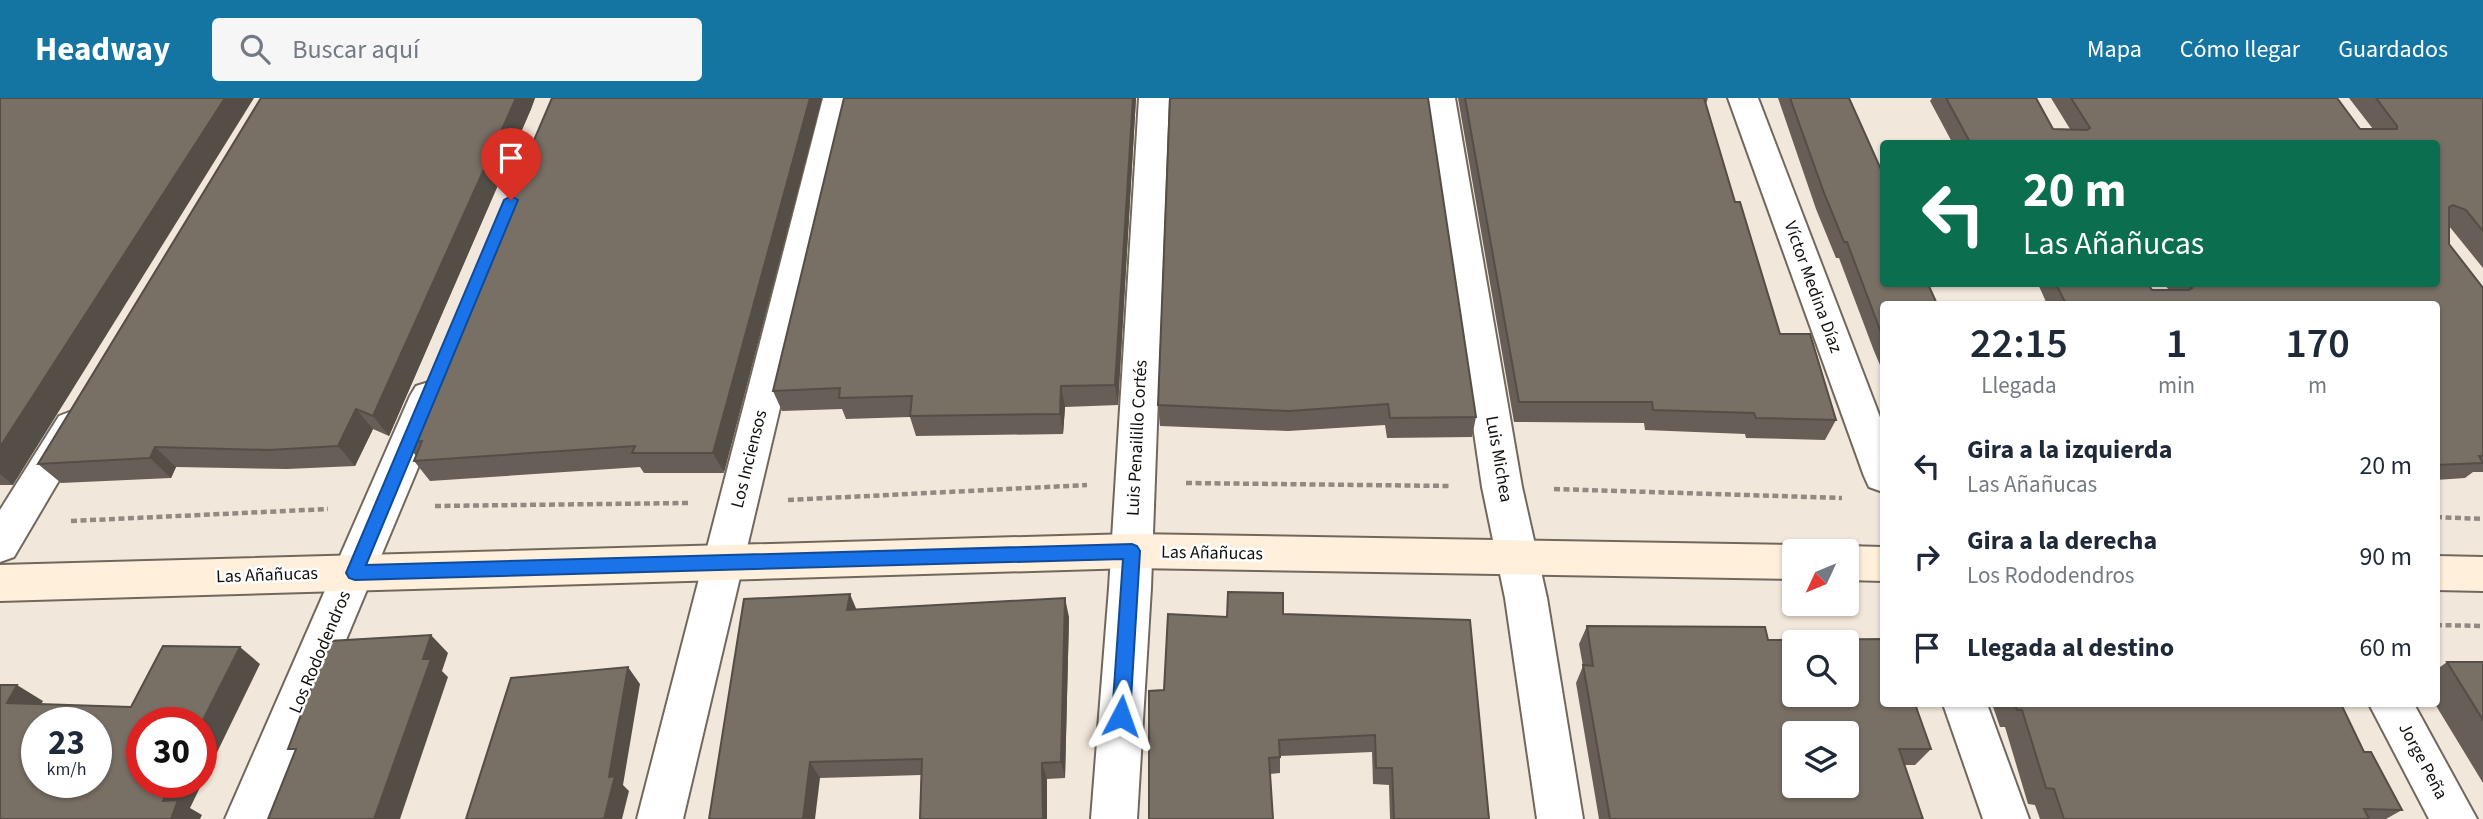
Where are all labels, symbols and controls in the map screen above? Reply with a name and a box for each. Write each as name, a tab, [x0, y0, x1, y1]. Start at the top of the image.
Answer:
search box	[212, 18, 702, 81]
text: Headway	[35, 26, 170, 73]
icon: search	[236, 30, 274, 68]
text: Buscar aquí	[292, 31, 419, 68]
text: Mapa	[2087, 32, 2142, 67]
text: Cómo llegar	[2180, 32, 2300, 67]
text: Guardados	[2338, 32, 2448, 67]
pin	[481, 128, 541, 200]
icon: arrive	[492, 139, 530, 177]
text: 20 m	[2023, 156, 2127, 226]
icon: left	[1908, 168, 1999, 259]
street label: Víctor Medina Díaz	[1778, 218, 1849, 357]
text: Las Añañucas	[2023, 221, 2204, 267]
text: 22:15	[1970, 314, 2068, 374]
text: 1	[2166, 314, 2187, 374]
text: 170	[2285, 314, 2350, 374]
street label: Luis Penailillo Cortés	[1120, 359, 1154, 517]
text: Llegada	[1981, 369, 2057, 402]
text: min	[2158, 369, 2195, 402]
text: m	[2308, 369, 2327, 402]
street label: Los Inciensos	[725, 407, 773, 511]
street label: Luis Michea	[1479, 414, 1519, 504]
text: Gira a la izquierda	[1967, 431, 2172, 468]
icon: left	[1908, 447, 1946, 485]
text: 20 m	[2359, 447, 2412, 484]
text: Las Añañucas	[1967, 468, 2097, 501]
text: Gira a la derecha	[1967, 522, 2157, 559]
icon: right	[1908, 538, 1946, 576]
text: 90 m	[2359, 538, 2412, 575]
north arrow	[1782, 539, 1858, 616]
map controls	[1782, 539, 1859, 798]
street label: Las Añañucas	[1161, 540, 1263, 566]
text: Los Rododendros	[1967, 559, 2134, 592]
street label: Las Añañucas	[216, 561, 318, 589]
street label: Los Rododendros	[283, 587, 357, 717]
icon: arrive	[1908, 629, 1946, 667]
text: Llegada al destino	[1967, 629, 2174, 666]
text: 60 m	[2359, 629, 2412, 666]
button: search	[1782, 630, 1859, 707]
position arrow	[1084, 679, 1158, 753]
speed limit sign: 30	[126, 707, 217, 798]
text: 23	[48, 718, 85, 768]
street label: Jorge Peña	[2392, 718, 2454, 804]
button: layers	[1782, 721, 1859, 798]
text: km/h	[47, 757, 86, 782]

